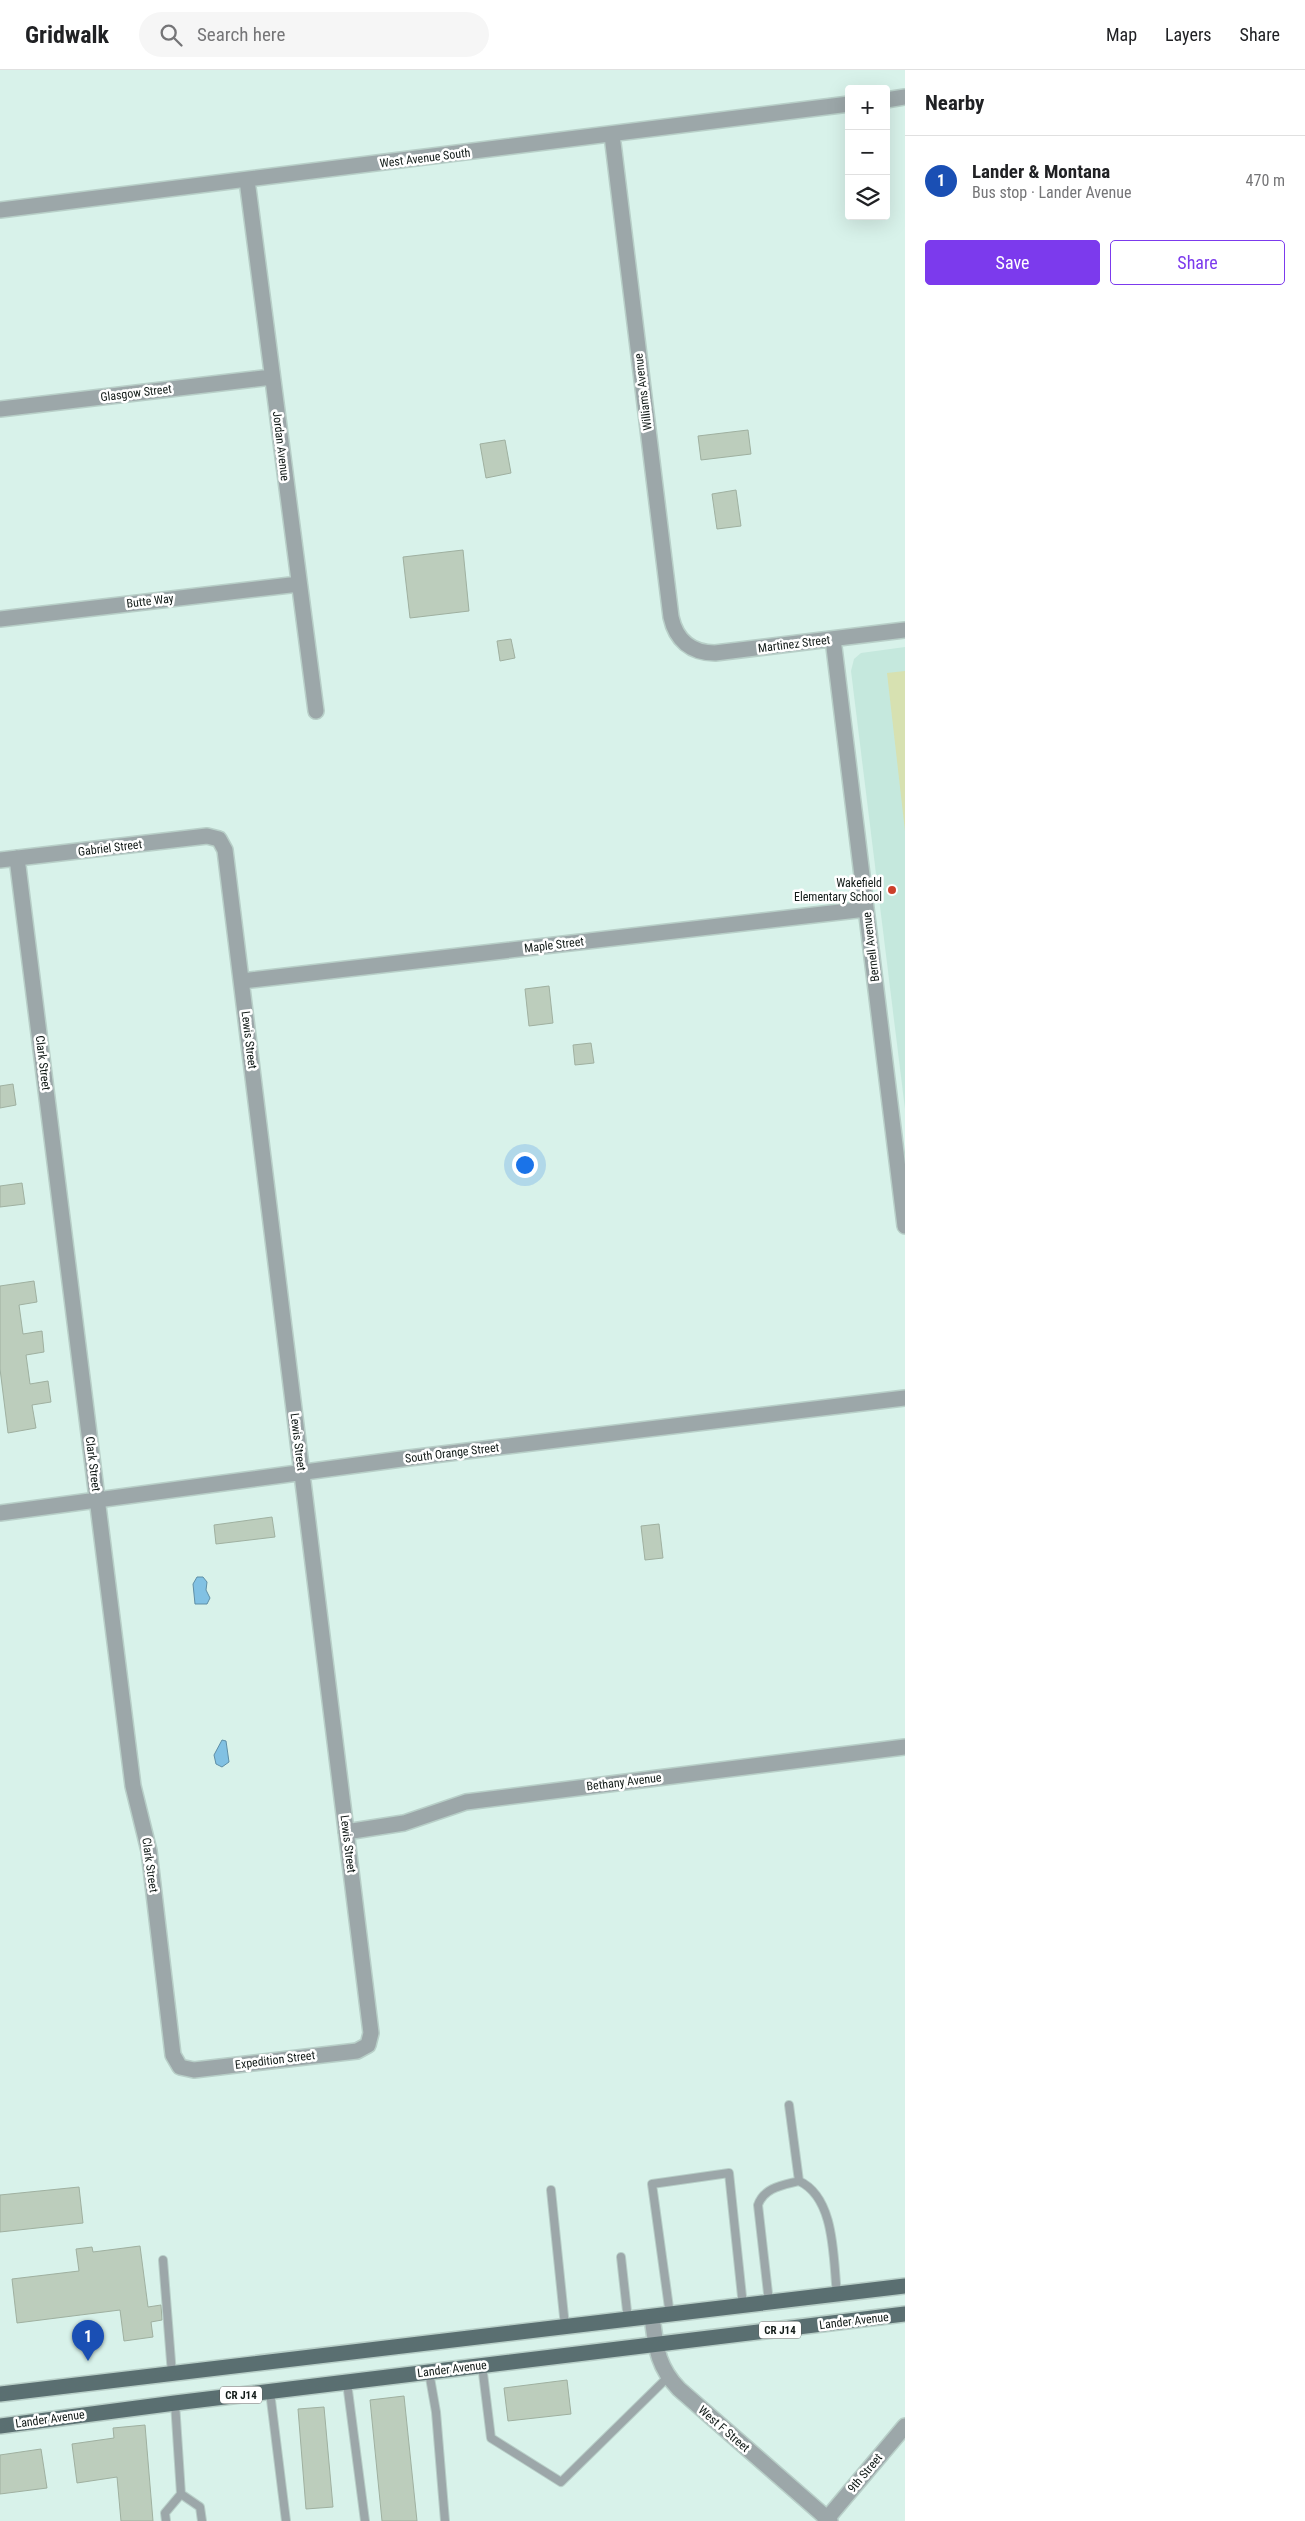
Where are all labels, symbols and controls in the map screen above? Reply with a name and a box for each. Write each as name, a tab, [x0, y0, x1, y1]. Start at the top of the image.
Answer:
search box	[139, 12, 489, 57]
text: Gridwalk	[25, 21, 109, 49]
icon: search	[157, 21, 185, 49]
text: Search here	[197, 23, 285, 46]
text: Map	[1106, 24, 1137, 45]
text: Layers	[1165, 24, 1212, 45]
text: Share	[1240, 24, 1280, 45]
map controls	[845, 85, 890, 220]
button: +	[845, 85, 890, 130]
text: Nearby	[925, 91, 984, 115]
button: −	[845, 130, 890, 175]
street label: West Avenue South	[379, 145, 471, 170]
text: Lander & Montana	[972, 160, 1110, 183]
text: 1	[937, 171, 945, 190]
text: 470 m	[1246, 171, 1285, 190]
button: layers	[845, 175, 890, 220]
text: Bus stop · Lander Avenue	[972, 183, 1132, 202]
button: Save	[925, 240, 1100, 285]
button: Share	[1110, 240, 1285, 285]
street label: Williams Avenue	[631, 352, 655, 431]
street label: Glasgow Street	[100, 382, 173, 404]
street label: Jordan Avenue	[270, 410, 292, 482]
street label: Butte Way	[126, 591, 174, 611]
street label: Martinez Street	[757, 633, 831, 655]
street label: Gabriel Street	[77, 837, 143, 859]
place label: Wakefield Elementary School	[794, 876, 882, 904]
marker: Wakefield Elementary School	[886, 884, 898, 896]
street label: Bernell Avenue	[860, 911, 882, 983]
street label: Maple Street	[523, 934, 585, 956]
street label: Lewis Street	[239, 1010, 260, 1070]
street label: Clark Street	[33, 1035, 53, 1092]
your location	[512, 1152, 538, 1178]
street label: Lewis Street	[288, 1412, 309, 1472]
street label: Clark Street	[83, 1436, 103, 1493]
street label: South Orange Street	[404, 1440, 500, 1466]
street label: Bethany Avenue	[586, 1770, 663, 1794]
street label: Lewis Street	[338, 1814, 359, 1874]
street label: Clark Street	[139, 1837, 161, 1894]
street label: Expedition Street	[234, 2048, 316, 2072]
street label: Lander Avenue	[819, 2310, 890, 2332]
pin: 1	[72, 2320, 104, 2361]
road number: CR J14	[759, 2322, 801, 2338]
street label: Lander Avenue	[417, 2358, 488, 2380]
road number: CR J14	[220, 2386, 262, 2404]
street label: West F Street	[696, 2403, 753, 2455]
street label: Lander Avenue	[14, 2407, 86, 2431]
street label: 9th Street	[845, 2450, 885, 2495]

